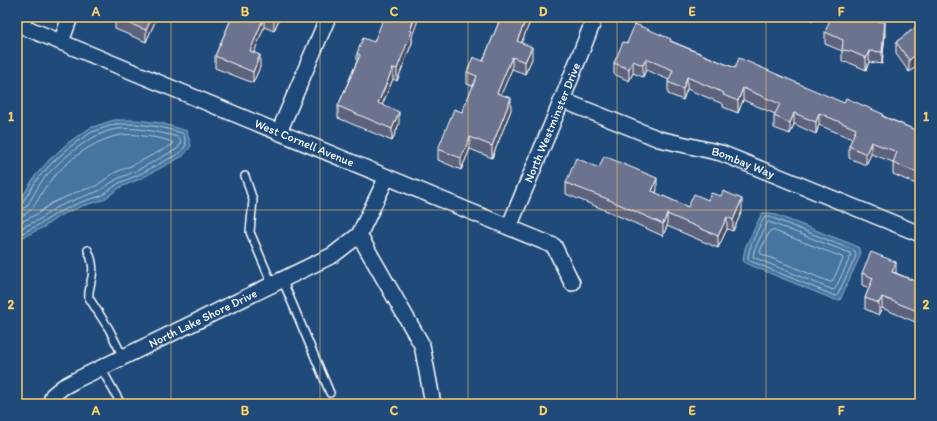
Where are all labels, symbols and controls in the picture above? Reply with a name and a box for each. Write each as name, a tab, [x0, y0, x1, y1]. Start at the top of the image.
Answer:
text: A	[91, 4, 101, 19]
text: B	[241, 4, 250, 19]
text: C	[390, 4, 399, 19]
text: D	[539, 4, 548, 19]
text: E	[688, 4, 696, 19]
text: F	[838, 4, 845, 19]
street label: North Westminster Drive	[521, 60, 583, 185]
text: 1	[8, 109, 14, 124]
text: 1	[923, 109, 929, 124]
street label: West Cornell Avenue	[253, 116, 356, 170]
street label: Bombay Way	[710, 144, 777, 181]
street label: North Lake Shore Drive	[146, 286, 259, 351]
text: 2	[8, 297, 15, 312]
text: 2	[923, 297, 930, 312]
text: A	[91, 403, 101, 418]
text: B	[241, 403, 250, 418]
text: C	[390, 403, 399, 418]
text: D	[539, 403, 548, 418]
text: E	[688, 403, 696, 418]
text: F	[838, 403, 845, 418]

